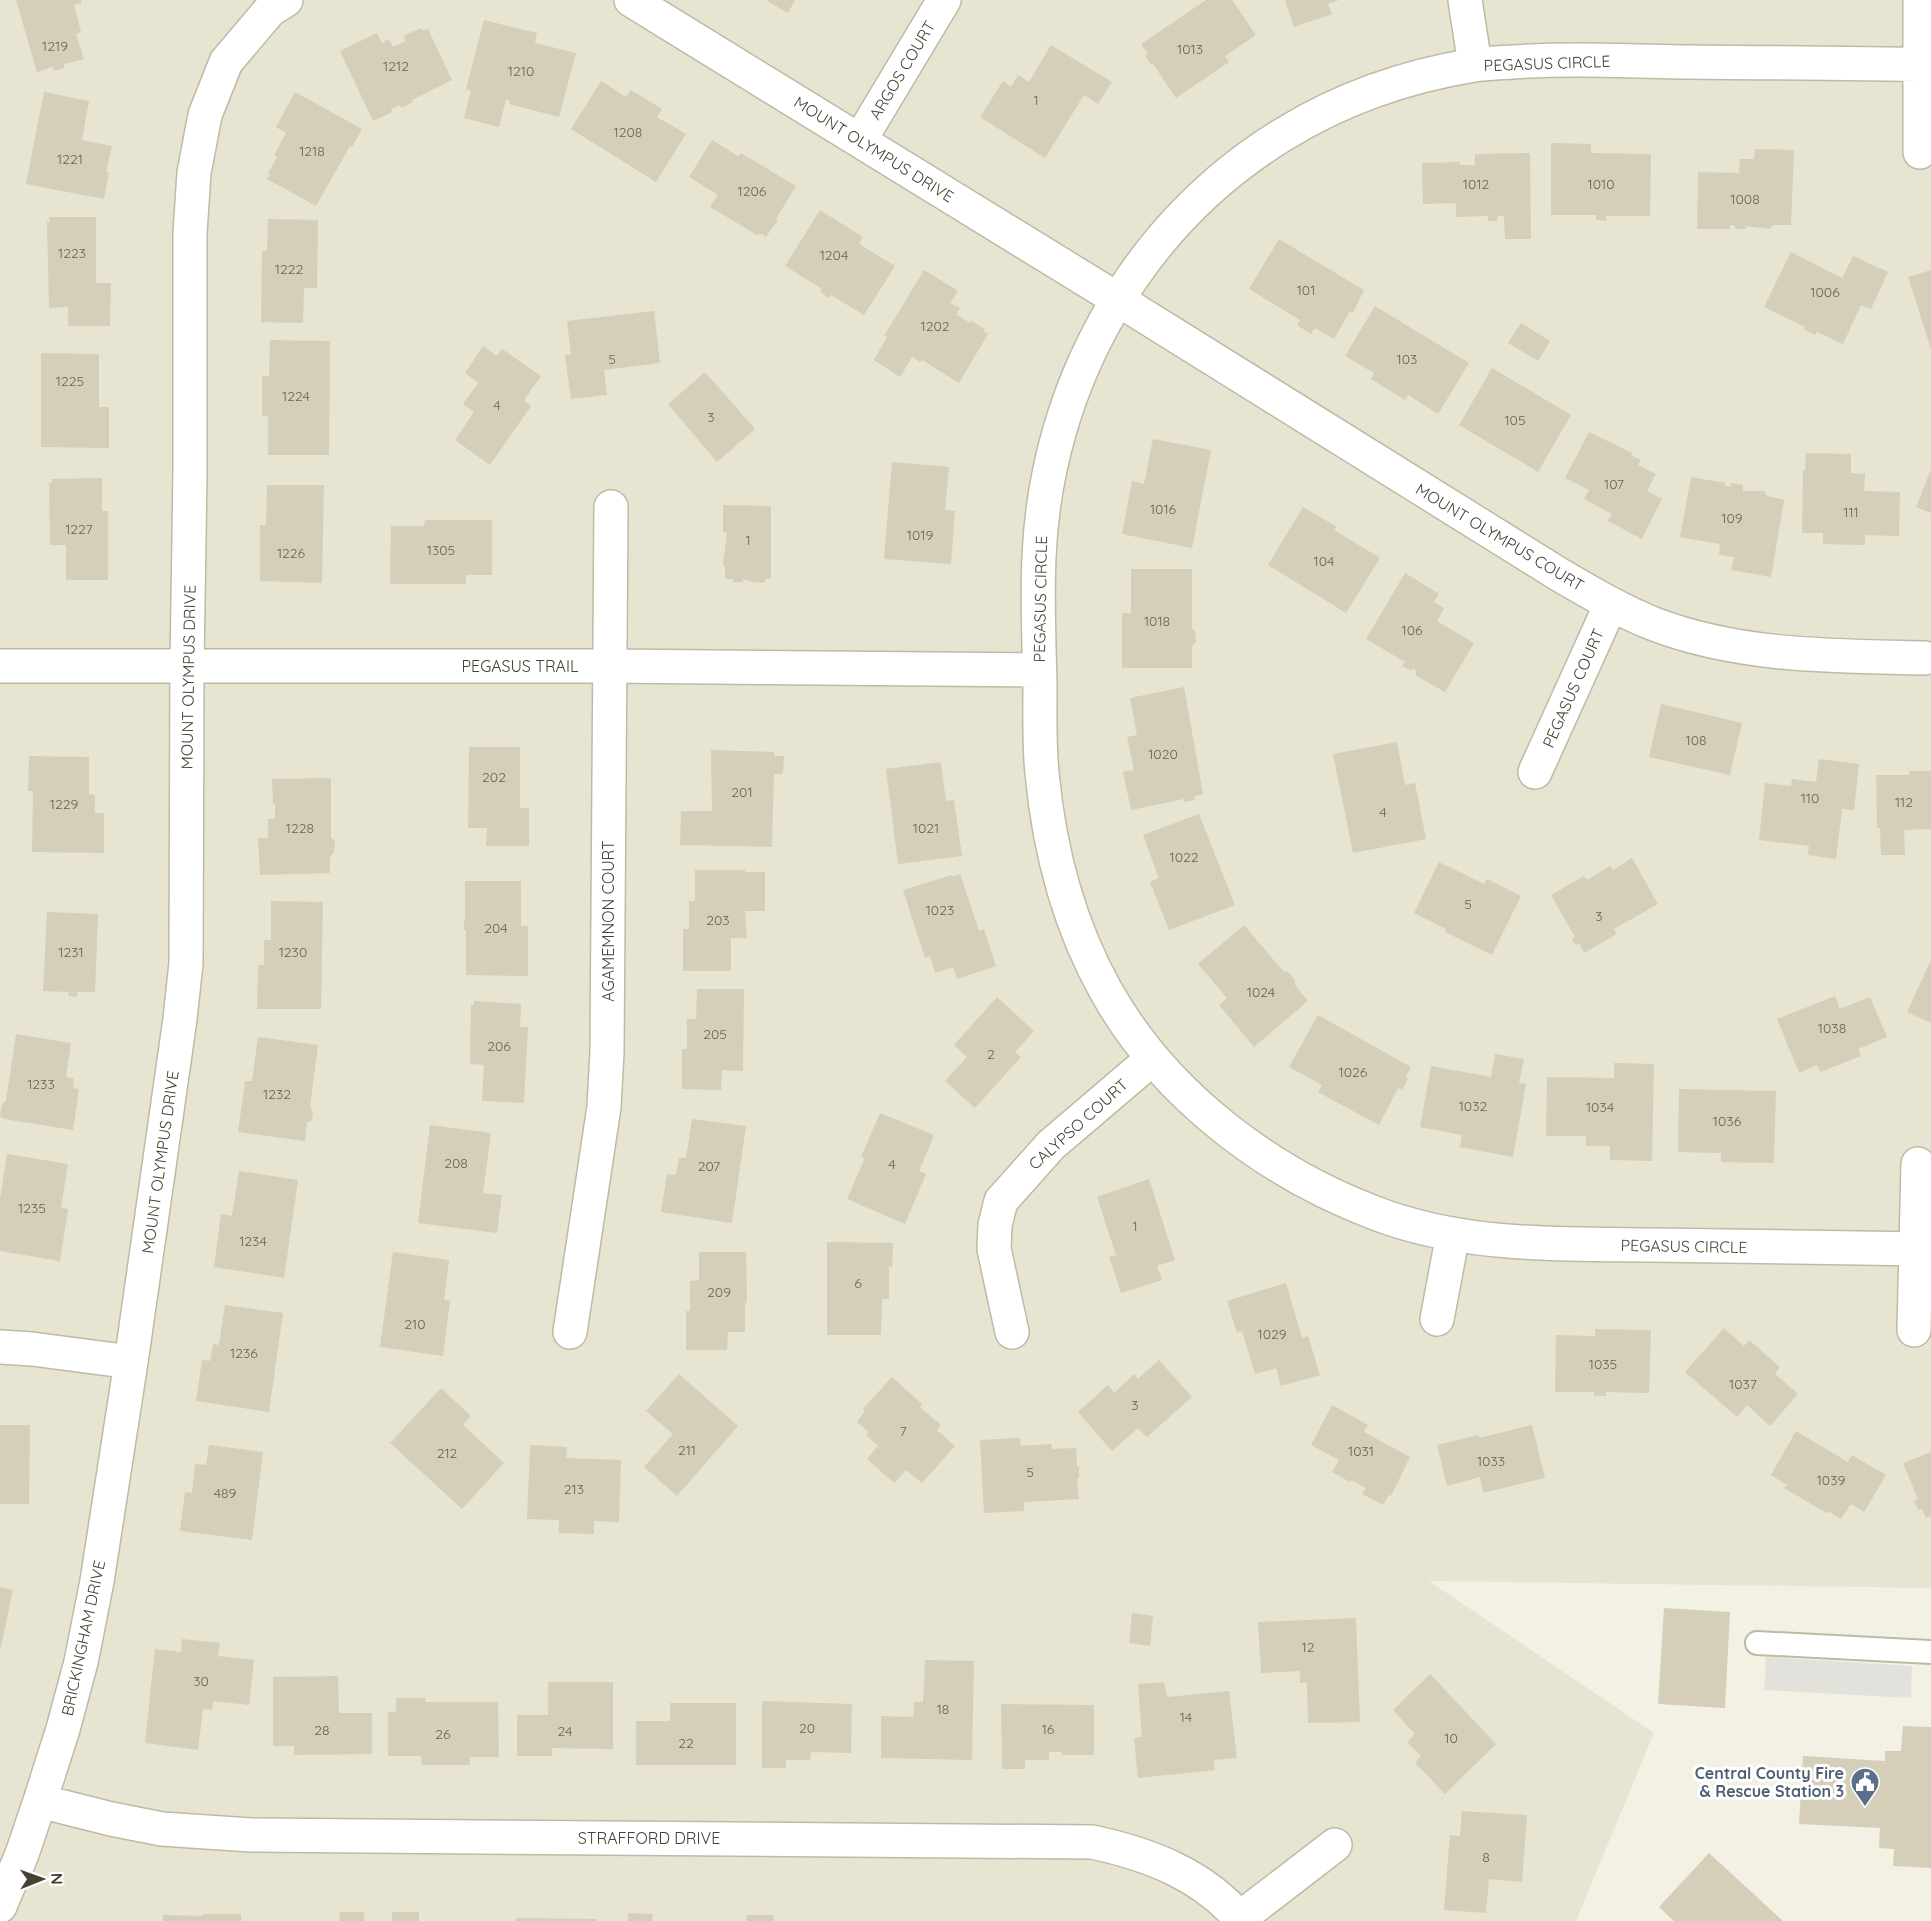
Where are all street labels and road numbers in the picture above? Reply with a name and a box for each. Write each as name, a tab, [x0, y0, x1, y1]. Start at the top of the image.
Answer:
street label: ARGOS COURT	[865, 17, 940, 123]
street label: PEGASUS CIRCLE	[1483, 51, 1611, 75]
street label: MOUNT OLYMPUS DRIVE	[790, 92, 958, 206]
street label: MOUNT OLYMPUS COURT	[1412, 479, 1588, 595]
street label: PEGASUS CIRCLE	[1029, 535, 1051, 663]
street label: MOUNT OLYMPUS DRIVE	[176, 585, 200, 769]
street label: PEGASUS COURT	[1538, 625, 1608, 751]
street label: PEGASUS TRAIL	[462, 656, 579, 676]
street label: AGAMEMNON COURT	[598, 840, 618, 1002]
street label: MOUNT OLYMPUS DRIVE	[137, 1069, 183, 1255]
street label: CALYPSO COURT	[1024, 1074, 1132, 1174]
street label: PEGASUS CIRCLE	[1620, 1235, 1748, 1257]
street label: BRICKINGHAM DRIVE	[57, 1558, 109, 1718]
street label: STRAFFORD DRIVE	[578, 1828, 720, 1848]

